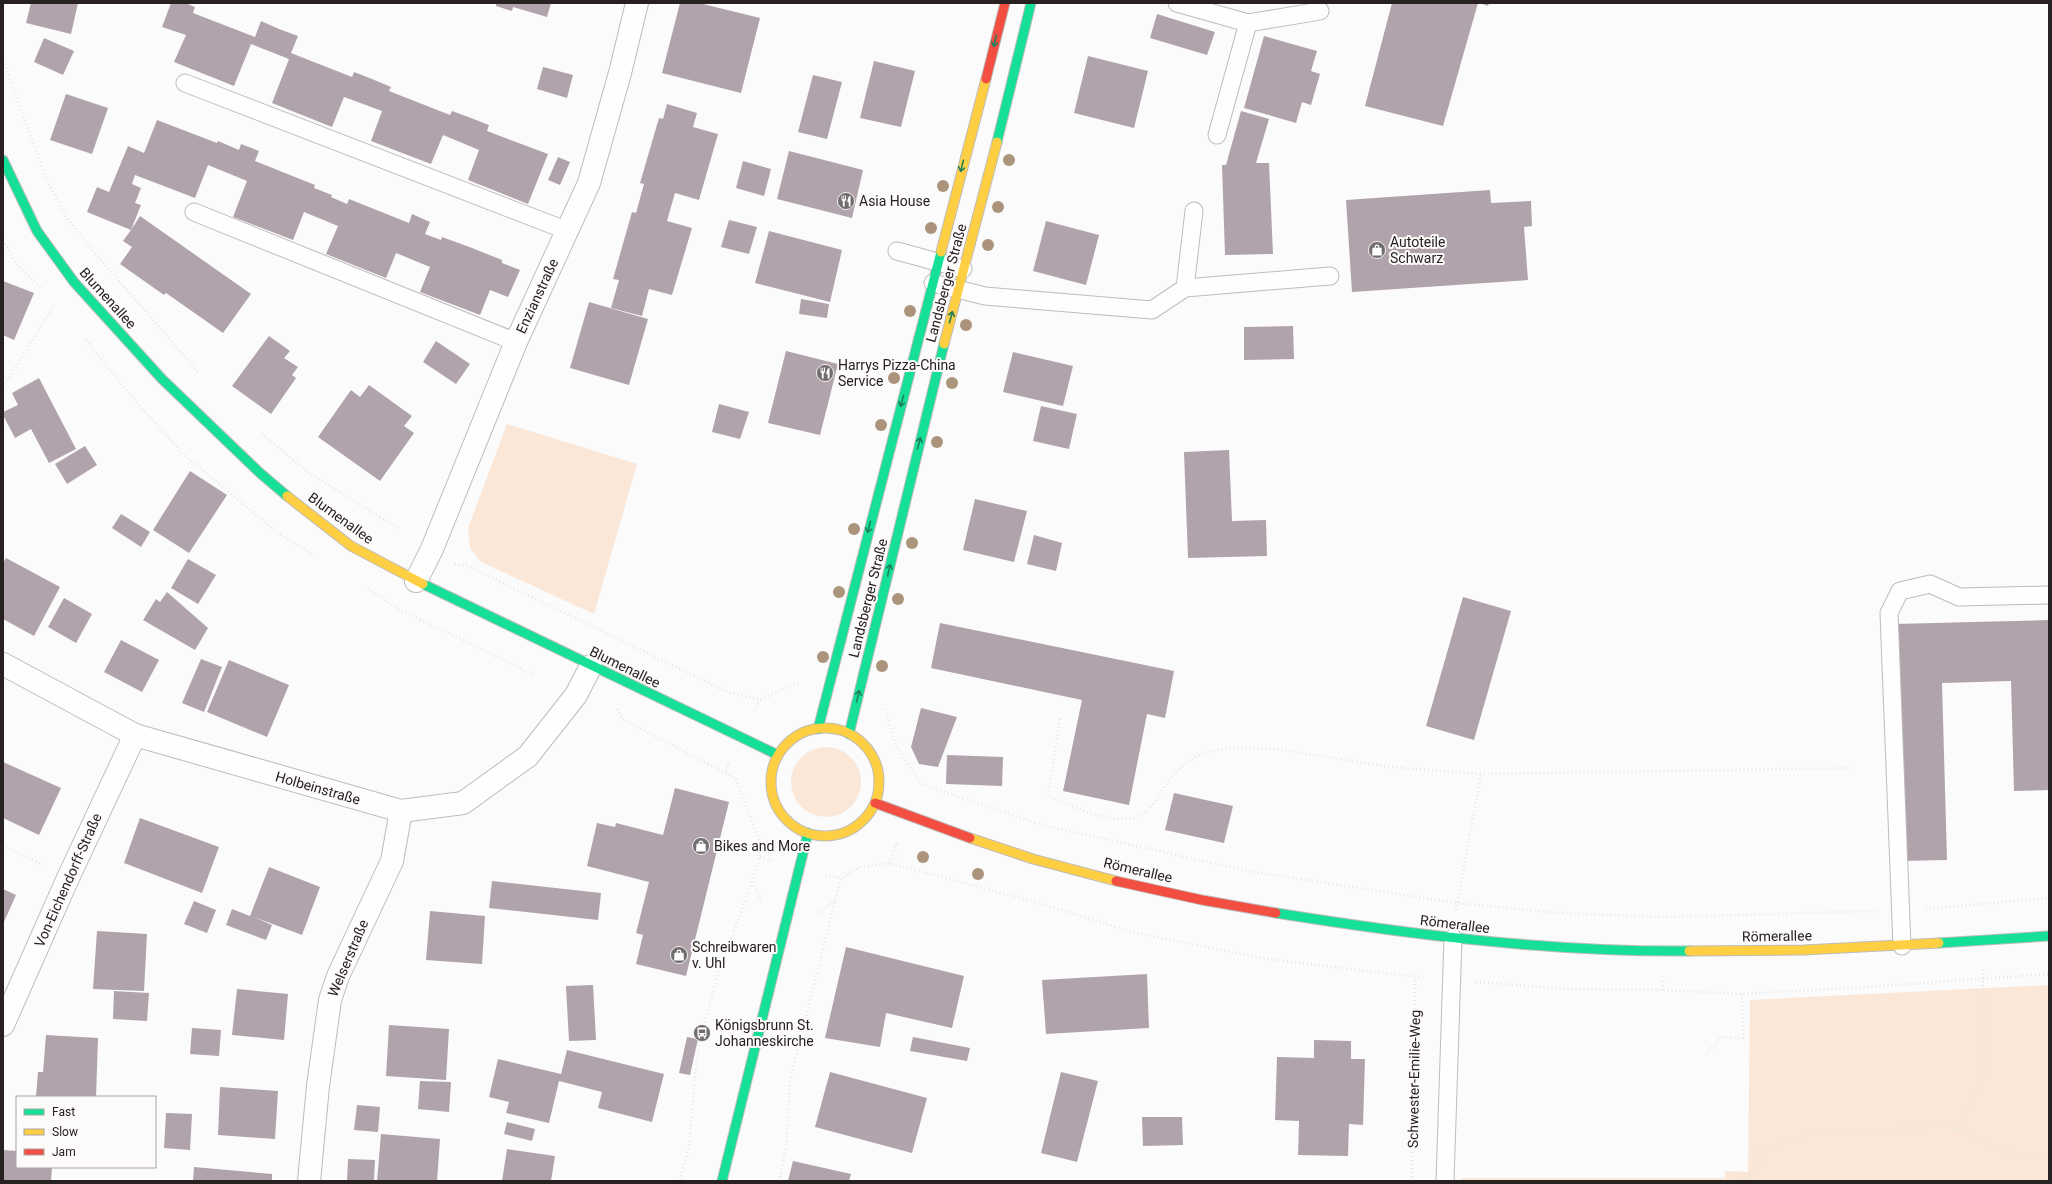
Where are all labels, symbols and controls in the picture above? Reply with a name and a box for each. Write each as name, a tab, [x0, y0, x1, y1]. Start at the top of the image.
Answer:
one-way arrow	[991, 34, 998, 47]
one-way arrow	[957, 160, 965, 173]
restaurant icon: Asia House	[836, 191, 856, 211]
place label: Asia House	[859, 193, 930, 209]
street label: Landsberger Straße	[922, 222, 970, 344]
place label: Autoteile Schwarz	[1390, 234, 1445, 266]
shop icon: Autoteile Schwarz	[1367, 240, 1387, 260]
street label: Enzianstraße	[513, 256, 561, 336]
street label: Blumenallee	[76, 264, 140, 332]
one-way arrow	[948, 311, 955, 324]
place label: Harrys Pizza-China Service	[838, 357, 956, 389]
restaurant icon: Harrys Pizza-China Service	[815, 363, 835, 383]
one-way arrow	[898, 394, 905, 407]
one-way arrow	[916, 437, 923, 450]
street label: Blumenallee	[305, 489, 377, 547]
one-way arrow	[865, 520, 873, 533]
street label: Landsberger Straße	[845, 537, 891, 659]
one-way arrow	[886, 563, 893, 576]
street label: Blumenallee	[587, 643, 663, 691]
one-way arrow	[855, 690, 863, 703]
street label: Holbeinstraße	[274, 768, 362, 808]
street label: Von-Eichendorff-Straße	[31, 811, 105, 949]
shop icon: Bikes and More	[691, 836, 711, 856]
place label: Bikes and More	[714, 838, 810, 854]
street label: Römerallee	[1102, 854, 1174, 886]
street label: Römerallee	[1419, 912, 1491, 936]
street label: Welserstraße	[325, 917, 371, 999]
street label: Römerallee	[1742, 927, 1812, 945]
place label: Schreibwaren v. Uhl	[692, 939, 777, 971]
shop icon: Schreibwaren v. Uhl	[669, 945, 689, 965]
street label: Schwester-Emilie-Weg	[1405, 1010, 1423, 1148]
place label: Königsbrunn St. Johanneskirche	[715, 1017, 814, 1049]
bus stop icon: Königsbrunn St. Johanneskirche	[692, 1023, 712, 1043]
legend	[16, 1096, 156, 1168]
text: Fast	[52, 1105, 75, 1119]
text: Slow	[52, 1125, 78, 1139]
text: Jam	[52, 1145, 76, 1159]

